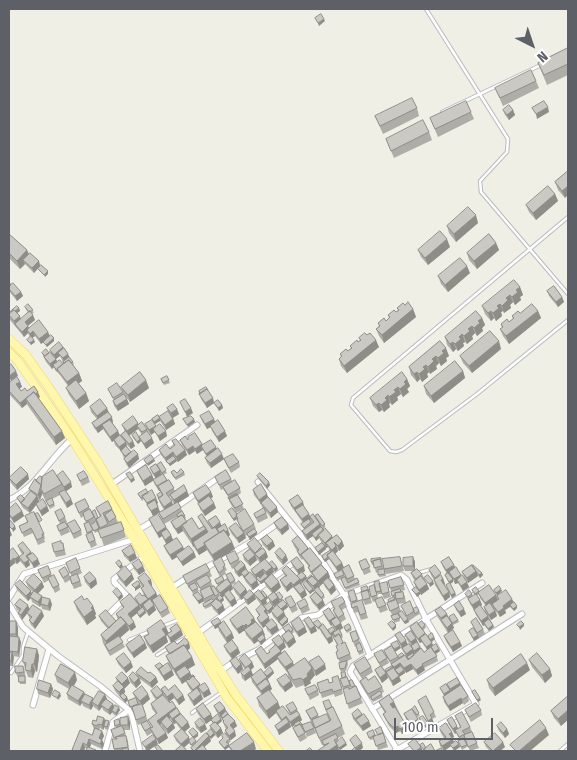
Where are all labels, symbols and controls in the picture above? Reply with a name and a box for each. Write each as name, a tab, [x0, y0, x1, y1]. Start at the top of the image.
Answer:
north arrow	[507, 20, 557, 70]
text: N	[533, 48, 551, 66]
scale bar	[397, 708, 496, 740]
text: 100 m	[402, 718, 439, 736]

